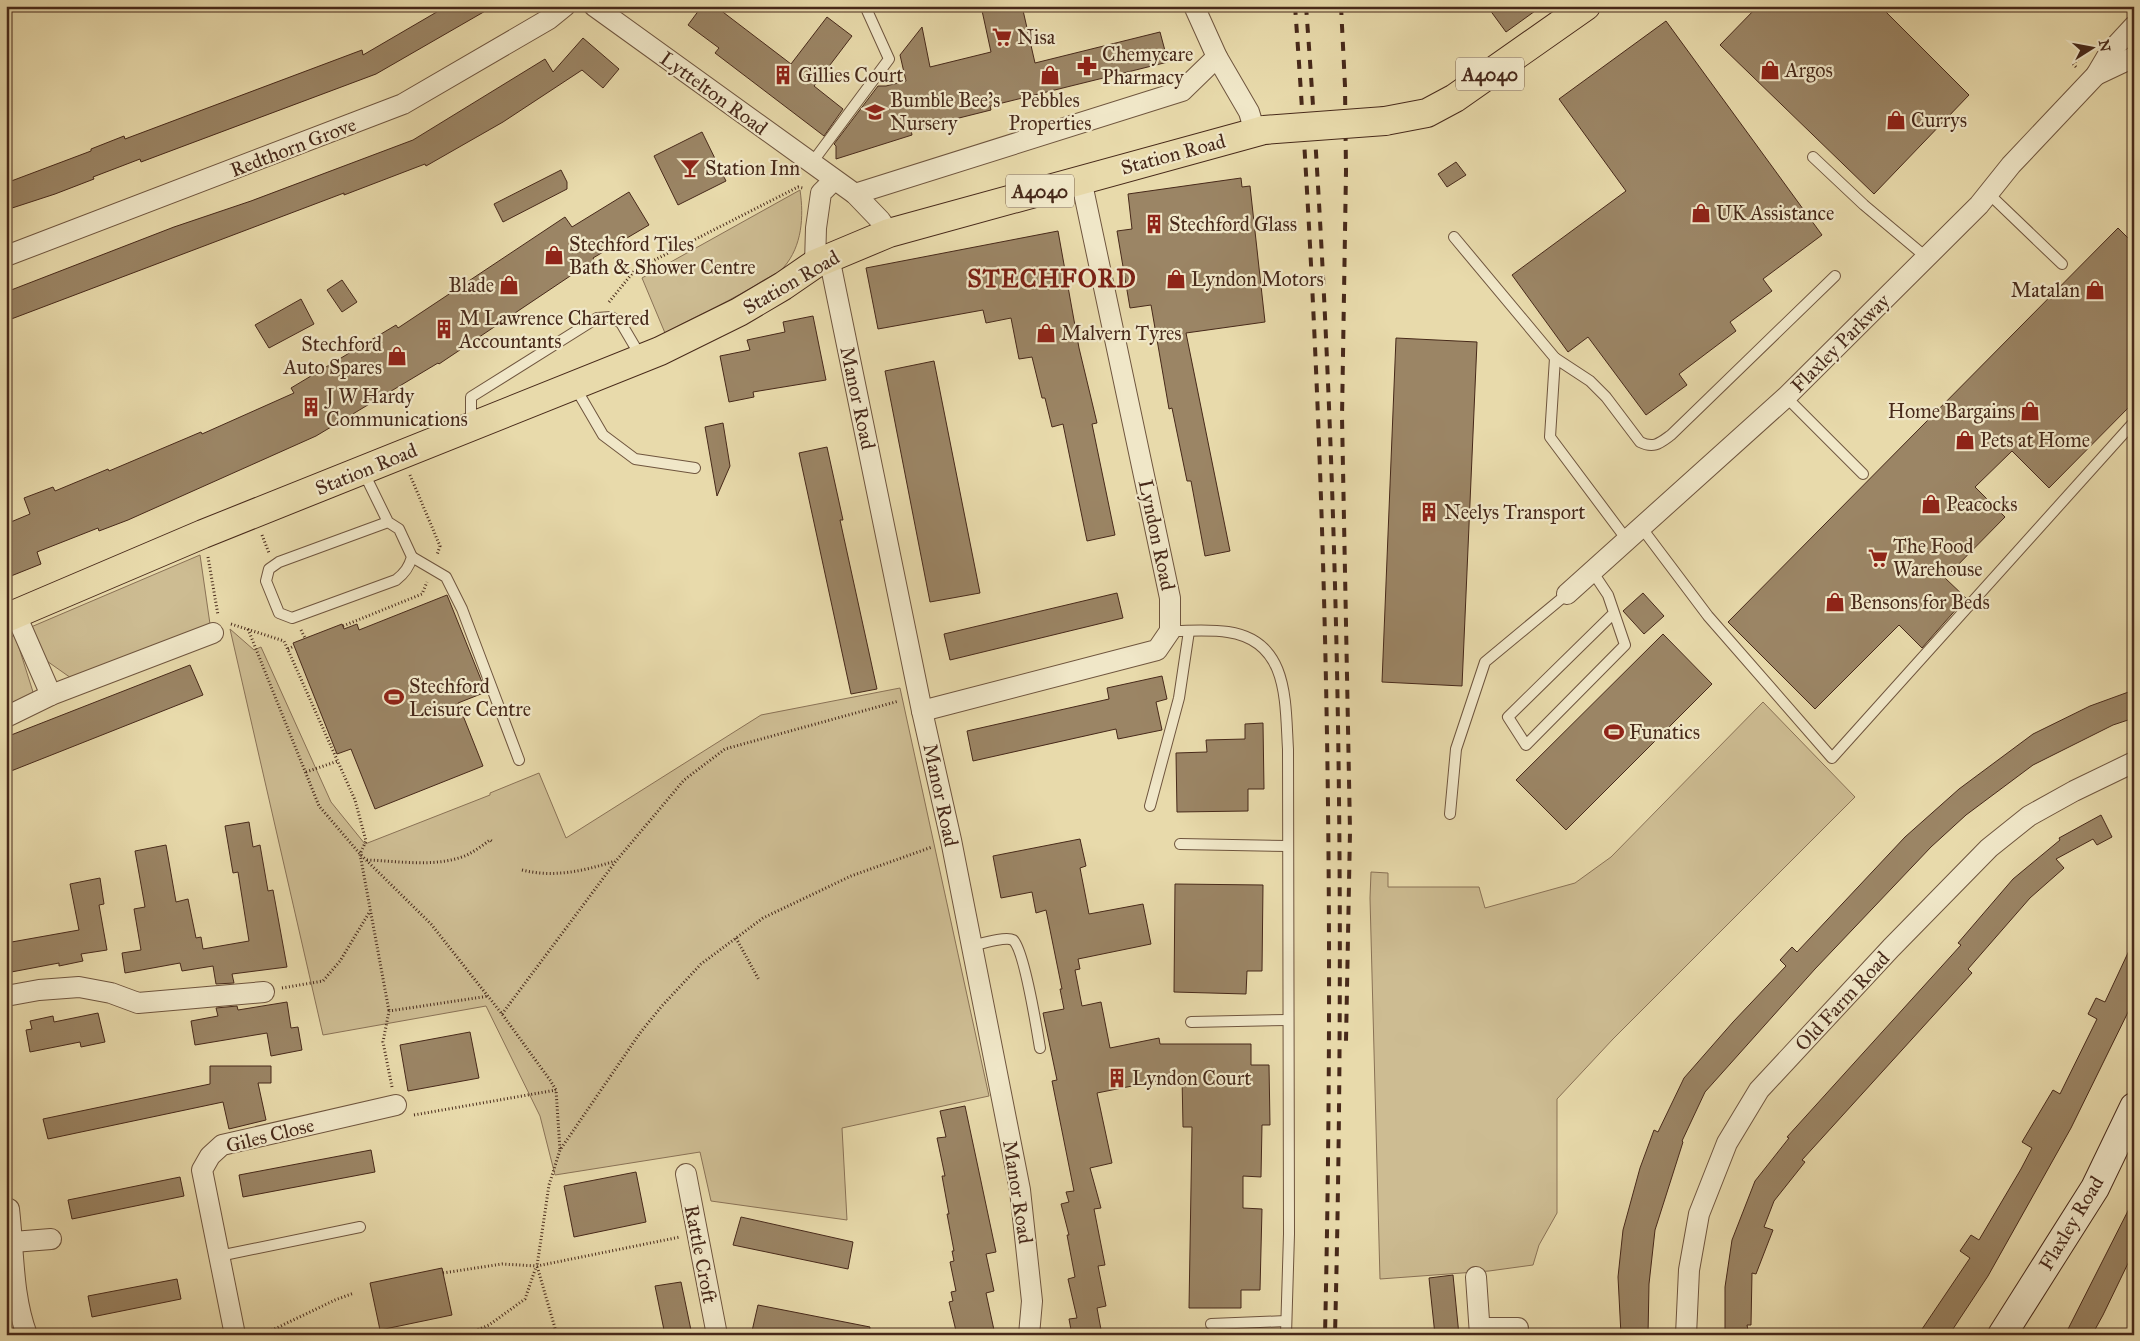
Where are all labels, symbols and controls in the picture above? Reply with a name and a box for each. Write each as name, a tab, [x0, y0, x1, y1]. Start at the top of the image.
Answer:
north arrow	[2068, 22, 2118, 72]
place label: Nisa	[1017, 25, 1056, 49]
supermarket icon: Nisa	[991, 26, 1013, 48]
text: N	[2095, 38, 2114, 53]
place label: Chemycare Pharmacy	[1102, 42, 1193, 89]
street label: Lyttelton Road	[656, 46, 772, 140]
pharmacy icon: Chemycare Pharmacy	[1076, 55, 1098, 77]
road number: A4040	[1456, 58, 1524, 90]
place label: Argos	[1784, 58, 1833, 83]
shop icon: Argos	[1759, 59, 1781, 81]
place label: Gillies Court	[798, 63, 903, 87]
building icon: Gillies Court	[772, 64, 794, 86]
shop icon: Pebbles Properties	[1039, 64, 1061, 86]
place label: Bumble Bee's Nursery	[890, 88, 1000, 135]
place label: Pebbles Properties	[1009, 88, 1091, 135]
school or university icon: Bumble Bee's Nursery	[864, 101, 886, 123]
place label: Currys	[1911, 108, 1967, 132]
shop icon: Currys	[1885, 109, 1907, 131]
street label: Redthorn Grove	[227, 112, 359, 182]
street label: Station Road	[1118, 128, 1228, 180]
place label: Station Inn	[705, 156, 800, 180]
bar icon: Station Inn	[679, 157, 701, 179]
road number: A4040	[1006, 175, 1074, 208]
place label: UK Assistance	[1716, 201, 1834, 225]
shop icon: UK Assistance	[1690, 202, 1712, 224]
place label: Stechford Glass	[1169, 212, 1297, 236]
building icon: Stechford Glass	[1143, 213, 1165, 235]
place label: Stechford Tiles Bath & Shower Centre	[569, 232, 756, 279]
shop icon: Stechford Tiles Bath & Shower Centre	[543, 244, 565, 266]
street label: Station Road	[738, 245, 844, 319]
district label: STECHFORD	[967, 263, 1137, 294]
place label: Lyndon Motors	[1191, 267, 1324, 291]
shop icon: Lyndon Motors	[1165, 268, 1187, 290]
place label: Blade	[449, 273, 494, 297]
shop icon: Blade	[498, 274, 520, 296]
place label: Matalan	[2011, 278, 2080, 302]
shop icon: Matalan	[2084, 279, 2106, 301]
street label: Flaxley Parkway	[1786, 288, 1895, 397]
place label: M Lawrence Chartered Accountants	[458, 306, 650, 353]
building icon: M Lawrence Chartered Accountants	[433, 318, 455, 340]
place label: Malvern Tyres	[1061, 321, 1182, 345]
shop icon: Malvern Tyres	[1035, 322, 1057, 344]
place label: Stechford Auto Spares	[283, 332, 382, 379]
street label: Manor Road	[835, 344, 881, 452]
shop icon: Stechford Auto Spares	[386, 345, 408, 367]
place label: J W Hardy Communications	[324, 384, 468, 431]
building icon: J W Hardy Communications	[300, 396, 322, 418]
place label: Home Bargains	[1888, 399, 2015, 424]
shop icon: Home Bargains	[2019, 400, 2041, 422]
place label: Pets at Home	[1980, 428, 2090, 452]
shop icon: Pets at Home	[1954, 429, 1976, 451]
street label: Station Road	[312, 438, 420, 500]
street label: Lyndon Road	[1134, 477, 1180, 593]
place label: Peacocks	[1946, 492, 2017, 516]
shop icon: Peacocks	[1920, 493, 1942, 515]
place label: Neelys Transport	[1444, 500, 1585, 524]
building icon: Neelys Transport	[1418, 501, 1440, 523]
place label: The Food Warehouse	[1893, 534, 1983, 581]
supermarket icon: The Food Warehouse	[1867, 547, 1889, 569]
place label: Bensons for Beds	[1850, 590, 1990, 614]
shop icon: Bensons for Beds	[1824, 591, 1846, 613]
place label: Stechford Leisure Centre	[409, 674, 531, 721]
sports icon: Stechford Leisure Centre	[383, 686, 405, 708]
place label: Funatics	[1629, 720, 1700, 744]
sports icon: Funatics	[1603, 721, 1625, 743]
street label: Manor Road	[918, 741, 964, 849]
street label: Old Farm Road	[1790, 946, 1894, 1056]
place label: Lyndon Court	[1132, 1066, 1251, 1090]
building icon: Lyndon Court	[1106, 1067, 1128, 1089]
street label: Giles Close	[223, 1112, 317, 1158]
street label: Manor Road	[998, 1139, 1038, 1245]
street label: Flaxley Road	[2033, 1172, 2109, 1274]
street label: Rattle Croft	[680, 1203, 722, 1305]

